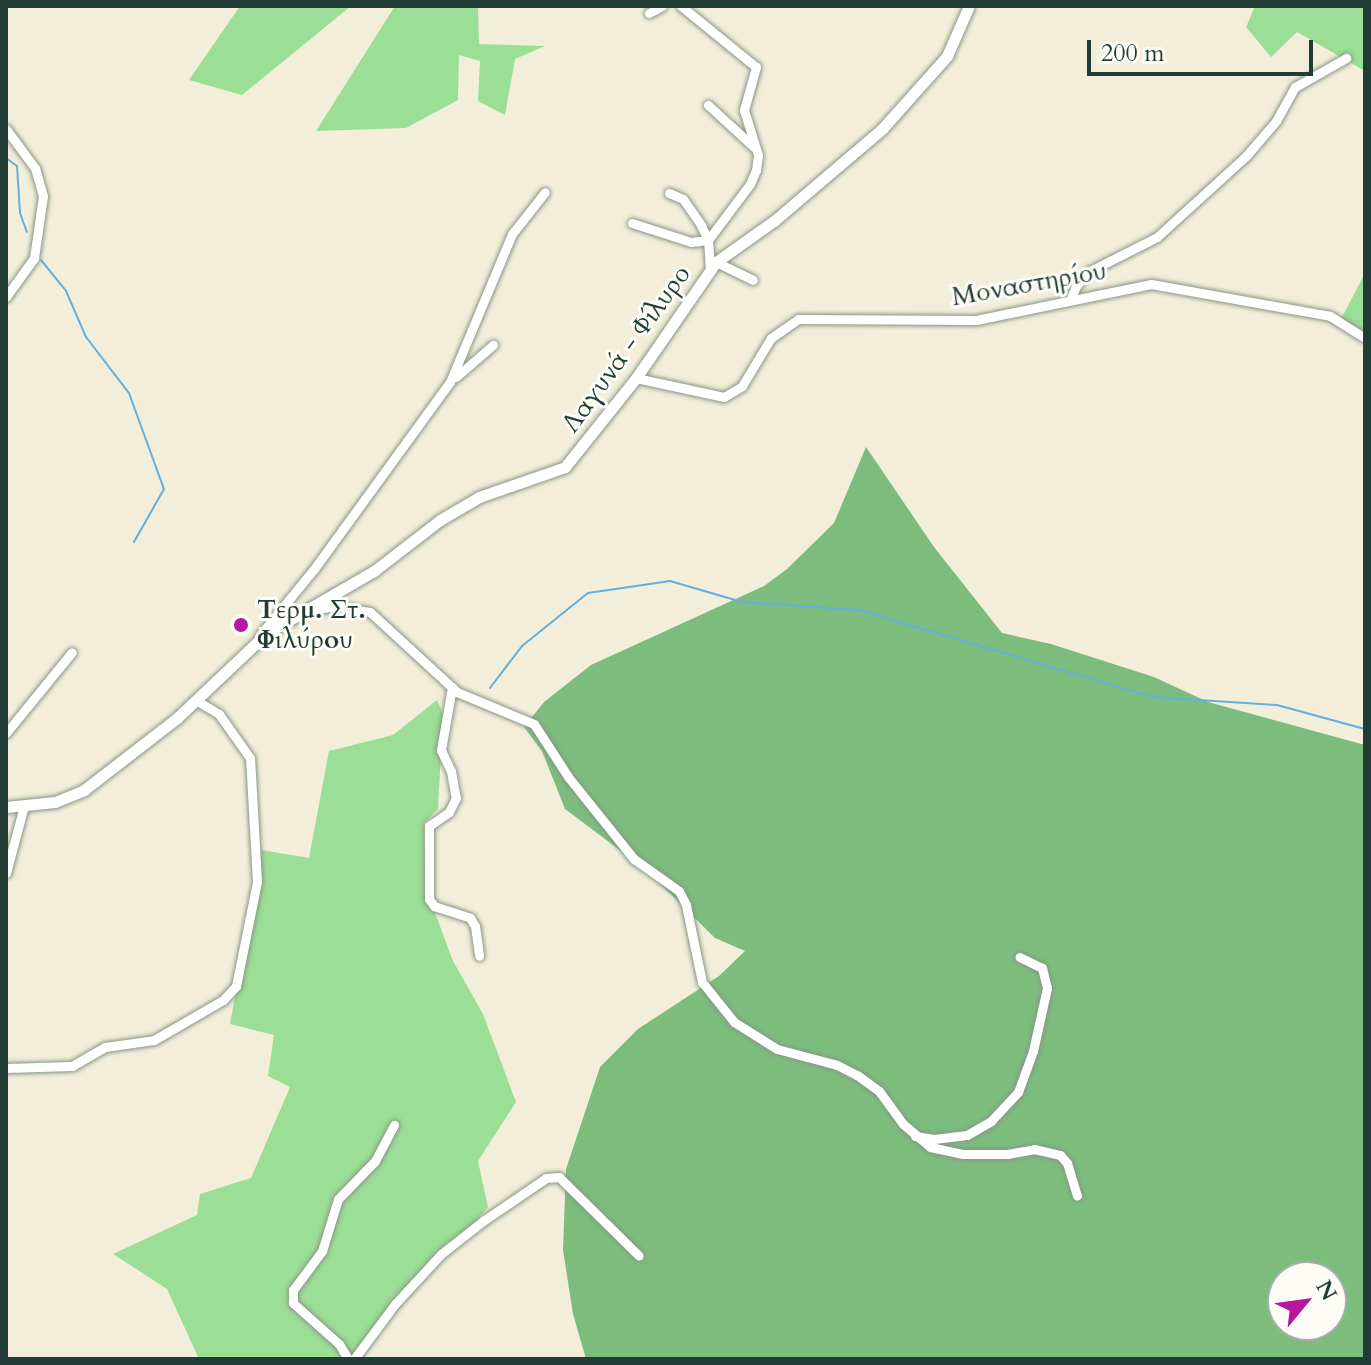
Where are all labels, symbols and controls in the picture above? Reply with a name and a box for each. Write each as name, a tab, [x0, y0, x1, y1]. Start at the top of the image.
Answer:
scale bar	[1091, 24, 1317, 74]
text: 200 m	[1101, 37, 1165, 70]
street label: Μοναστηρίου	[949, 255, 1109, 313]
street label: Λαγυνά - Φίλυρο	[555, 259, 697, 439]
place label: Τερμ. Στ. Φιλύρου	[257, 594, 366, 656]
marker: Τερμ. Στ. Φιλύρου	[232, 616, 250, 634]
north arrow	[1267, 1261, 1347, 1341]
text: N	[1308, 1275, 1344, 1306]

